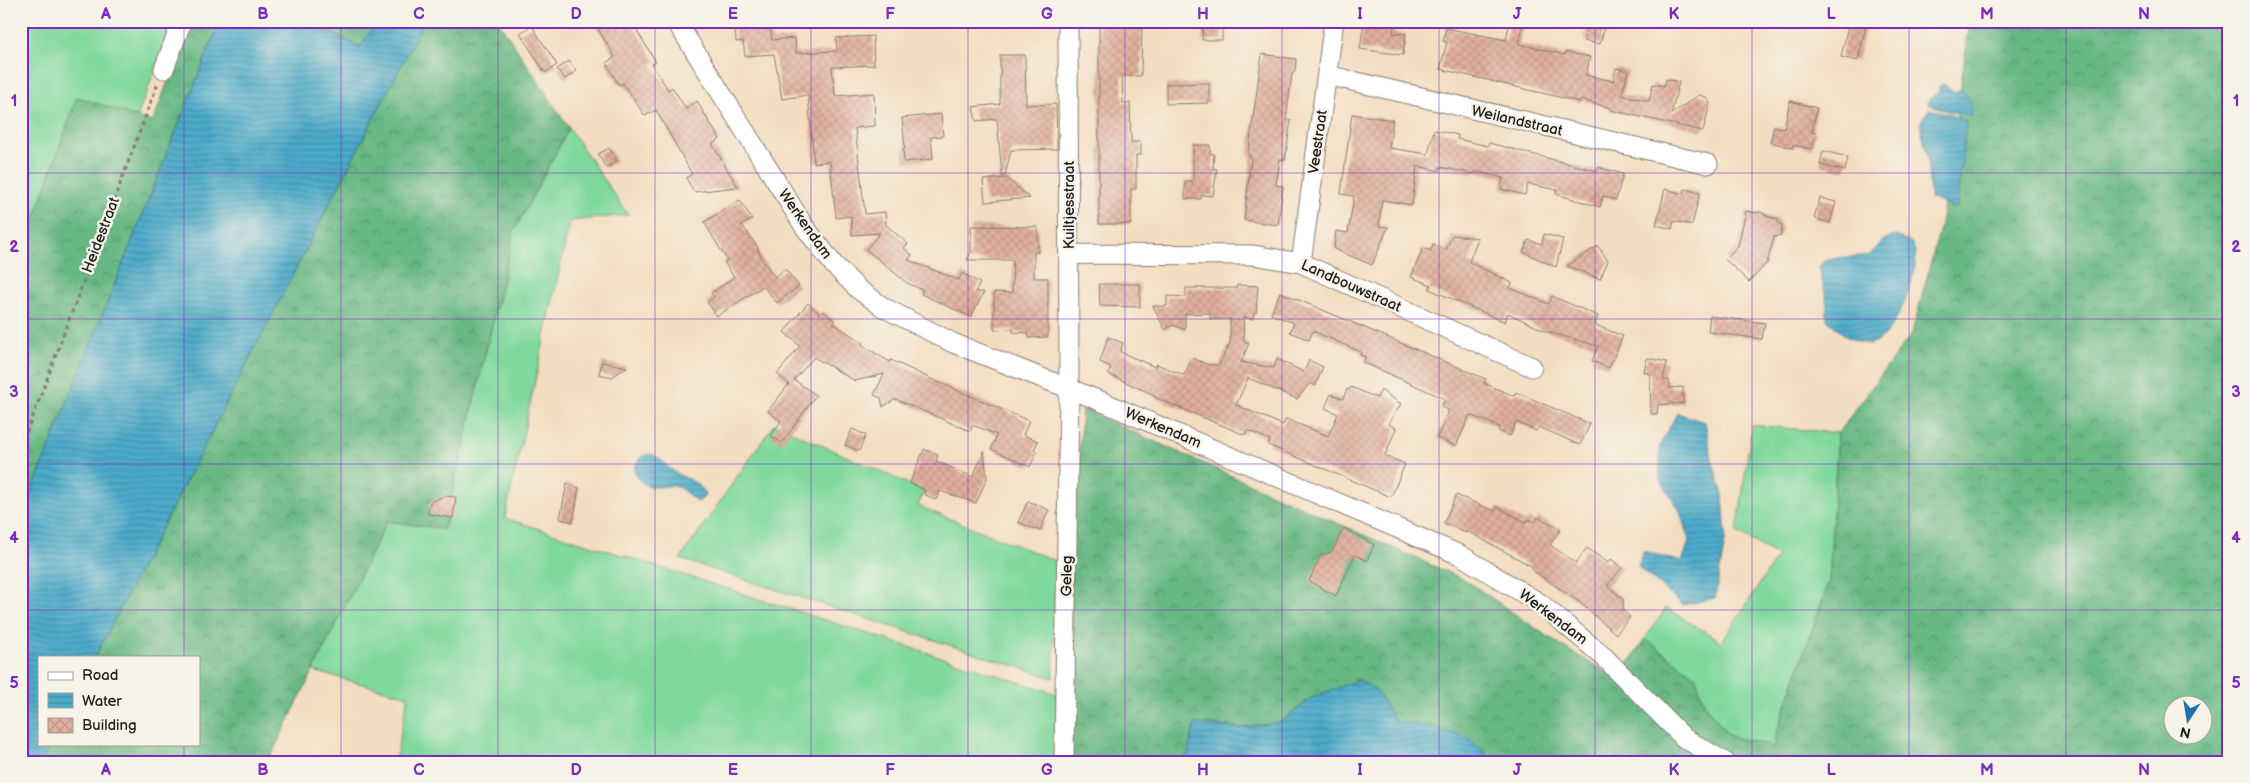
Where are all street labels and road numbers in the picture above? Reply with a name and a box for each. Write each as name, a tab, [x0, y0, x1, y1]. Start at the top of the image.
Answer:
street label: Weilandstraat	[1470, 101, 1565, 141]
street label: Veestraat	[1304, 108, 1332, 175]
street label: Kuiltjesstraat	[1060, 160, 1079, 249]
street label: Werkendam	[774, 185, 836, 263]
street label: Heidestraat	[78, 194, 124, 276]
street label: Landbouwstraat	[1298, 255, 1404, 317]
street label: Werkendam	[1122, 403, 1204, 453]
street label: Geleg	[1057, 555, 1077, 597]
street label: Werkendam	[1515, 585, 1591, 649]

